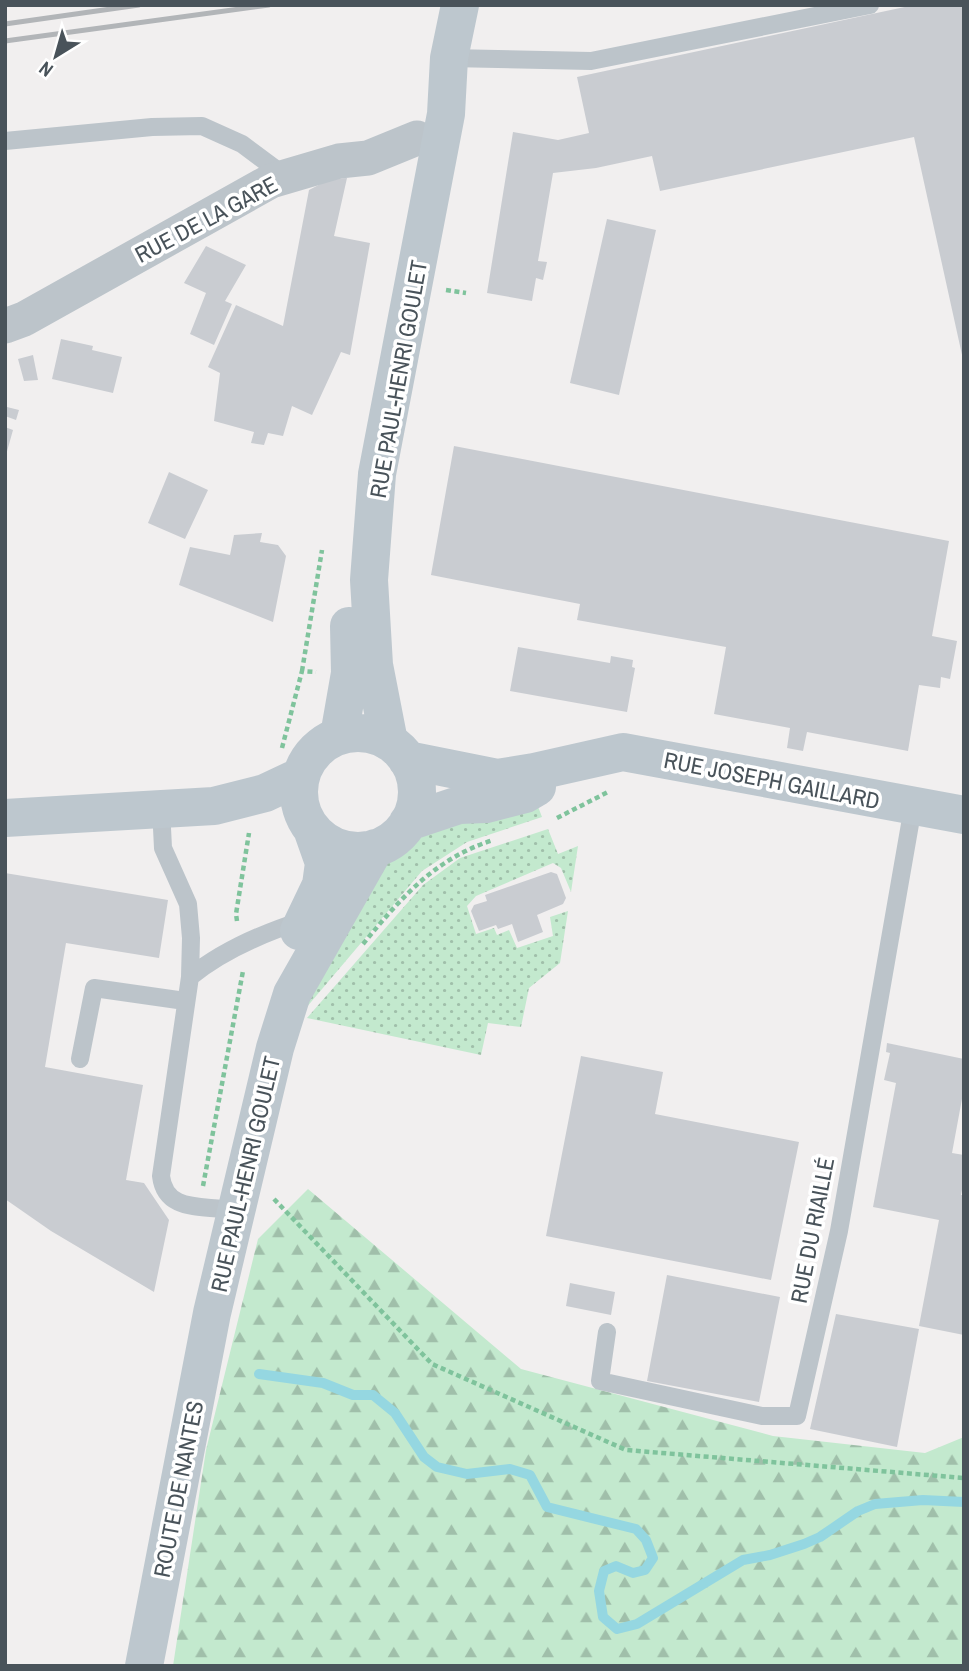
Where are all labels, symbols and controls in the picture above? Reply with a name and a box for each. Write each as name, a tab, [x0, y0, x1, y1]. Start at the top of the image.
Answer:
north arrow	[21, 21, 91, 91]
text: N	[33, 56, 58, 83]
street label: RUE DE LA GARE	[129, 168, 283, 270]
street label: RUE PAUL-HENRI GOULET	[362, 257, 434, 500]
street label: RUE JOSEPH GAILLARD	[662, 744, 882, 816]
street label: RUE PAUL-HENRI GOULET	[203, 1053, 287, 1295]
street label: RUE DU RIAILLÉ	[783, 1155, 841, 1305]
street label: ROUTE DE NANTES	[146, 1398, 210, 1580]

